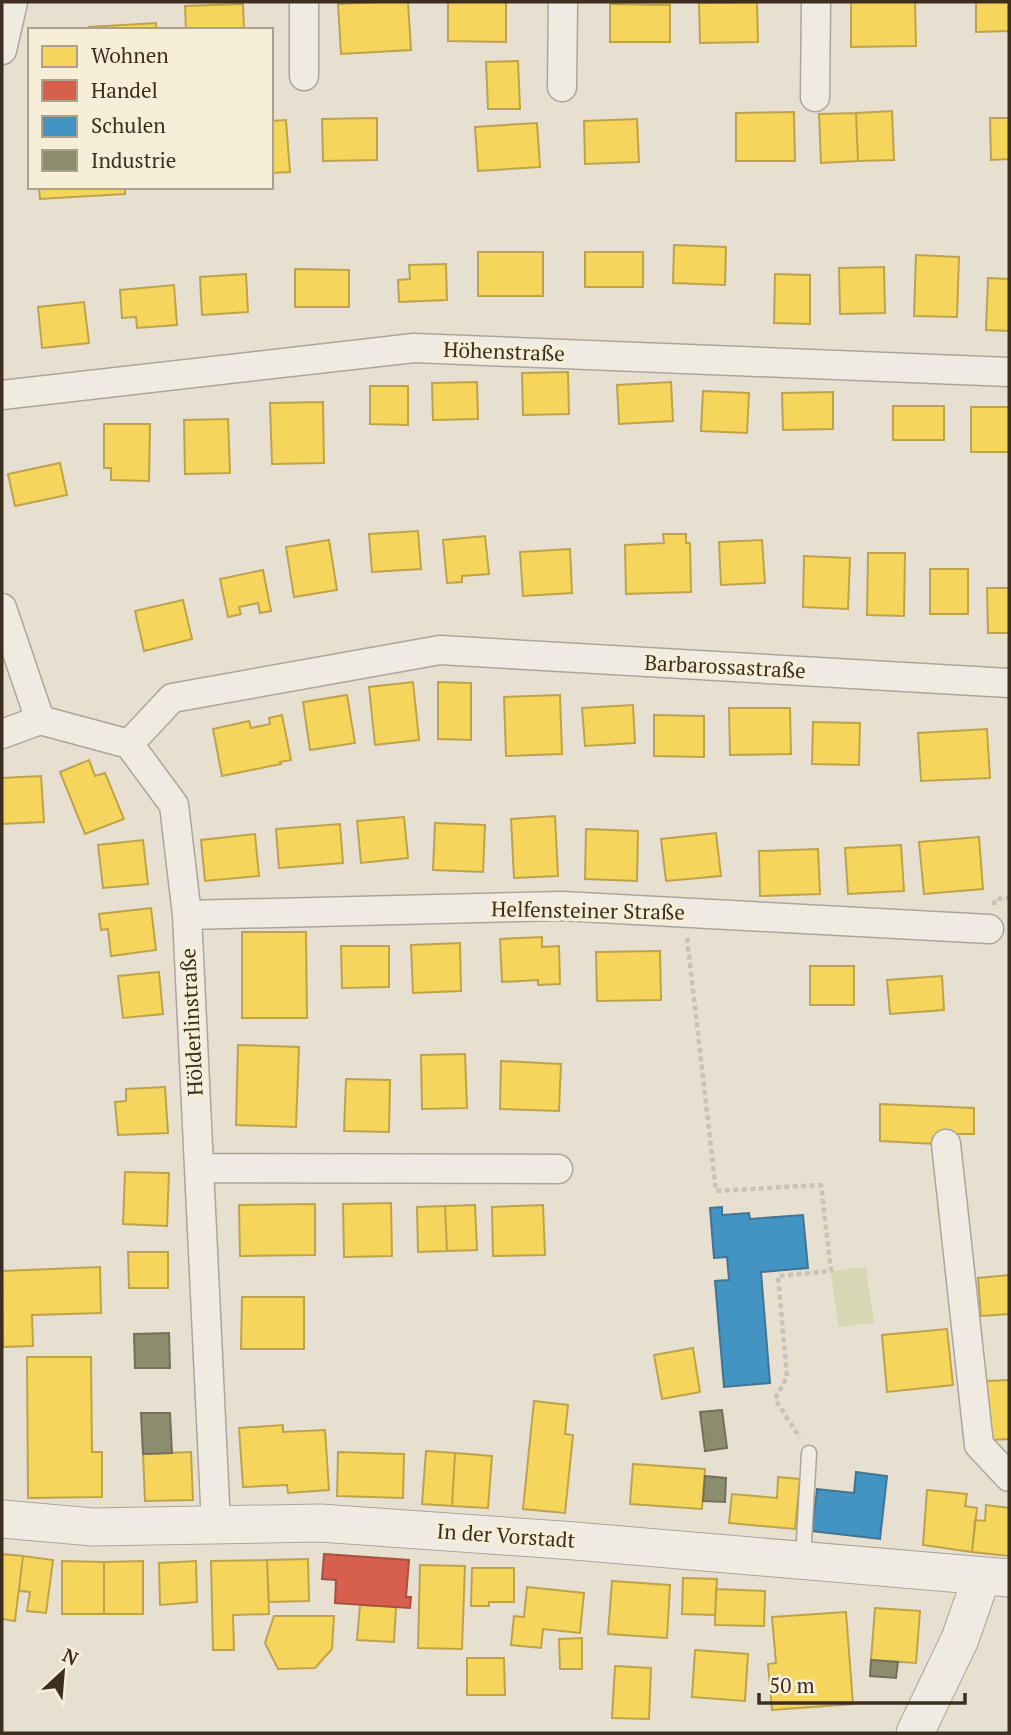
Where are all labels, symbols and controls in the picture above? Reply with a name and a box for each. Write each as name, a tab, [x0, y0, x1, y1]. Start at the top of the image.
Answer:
legend	[28, 28, 273, 189]
text: Wohnen	[91, 41, 169, 69]
text: Handel	[91, 76, 158, 104]
text: Schulen	[91, 111, 166, 139]
text: Industrie	[91, 146, 176, 174]
street label: Höhenstraße	[443, 335, 565, 367]
street label: Barbarossastraße	[644, 648, 806, 684]
street label: Helfensteiner Straße	[491, 894, 685, 926]
street label: Hölderlinstraße	[173, 947, 209, 1097]
street label: In der Vorstadt	[436, 1516, 576, 1554]
north arrow	[28, 1637, 98, 1707]
text: N	[59, 1642, 83, 1671]
scale bar	[759, 1662, 965, 1706]
text: 50 m	[769, 1671, 815, 1699]

